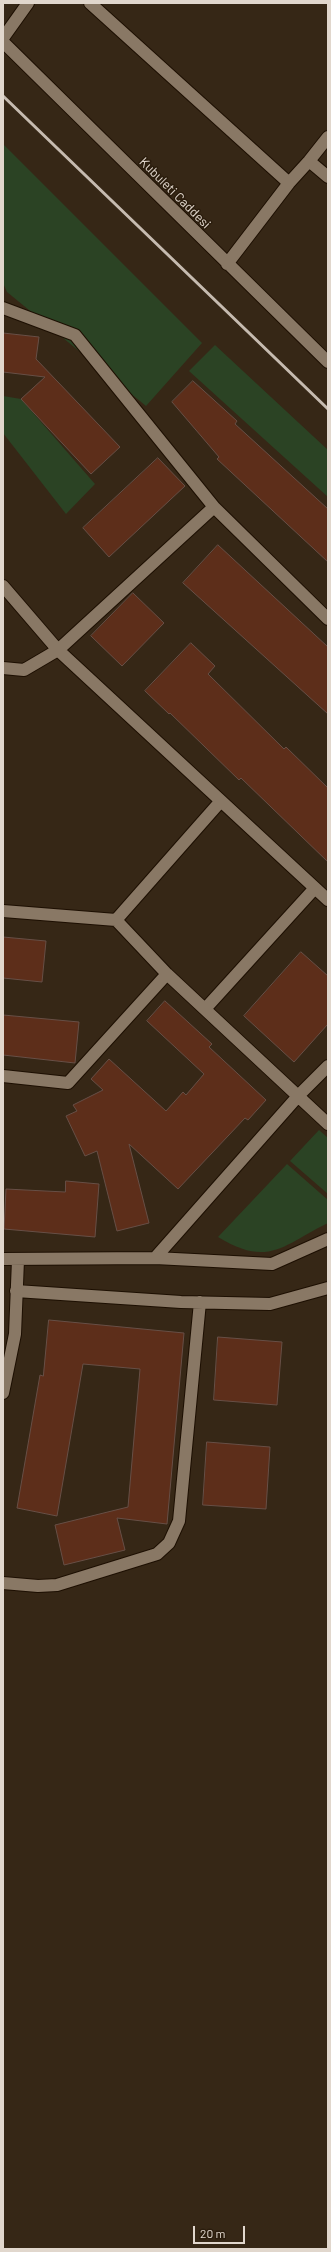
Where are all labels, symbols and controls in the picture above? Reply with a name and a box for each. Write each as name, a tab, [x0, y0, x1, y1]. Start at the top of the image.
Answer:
street label: Kubuleti Caddesi	[136, 154, 214, 232]
scale bar	[195, 2218, 247, 2244]
text: 20 m	[200, 2226, 226, 2240]

